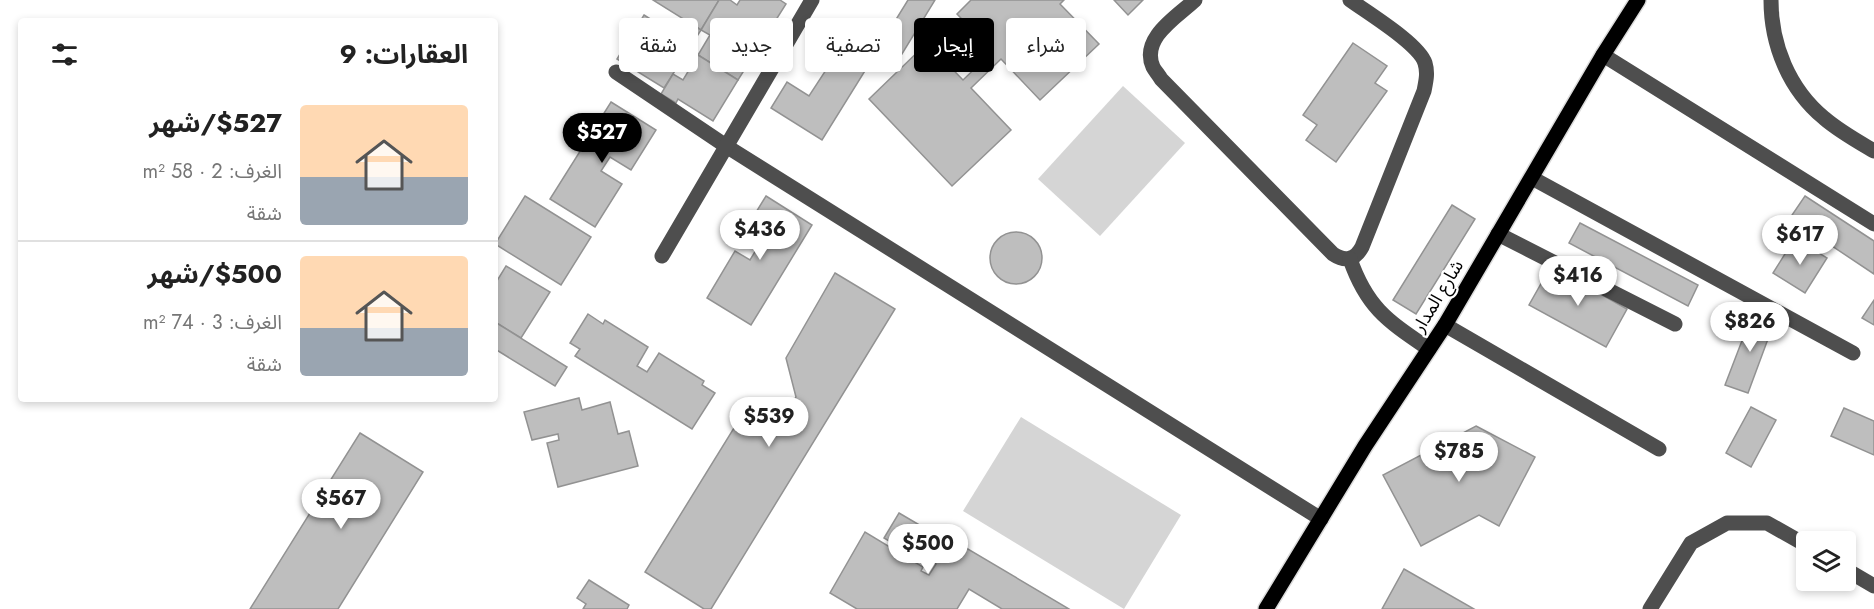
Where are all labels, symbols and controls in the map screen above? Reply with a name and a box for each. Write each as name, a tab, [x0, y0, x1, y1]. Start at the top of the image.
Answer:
chip: شقة	[619, 18, 698, 72]
chip: جديد	[710, 18, 793, 72]
chip: تصفية	[805, 18, 902, 72]
chip: إيجار	[914, 18, 994, 72]
chip: شراء	[1006, 18, 1086, 72]
text: العقارات: 9	[340, 35, 468, 73]
icon: filters	[48, 38, 81, 71]
text: $527/شهر	[149, 104, 282, 142]
pin: $527	[566, 113, 638, 164]
text: $527	[577, 118, 627, 147]
icon: home	[348, 129, 420, 201]
text: الغرف: 2 · 58 m²	[143, 157, 282, 186]
text: شقة	[247, 199, 282, 228]
pin: $436	[724, 210, 796, 261]
text: $436	[734, 215, 786, 244]
pin: $617	[1764, 215, 1836, 266]
text: $617	[1776, 220, 1824, 249]
text: $500/شهر	[148, 255, 282, 293]
street label: شارع المدار	[1406, 255, 1471, 338]
pin: $416	[1542, 256, 1614, 307]
text: $416	[1553, 261, 1603, 290]
icon: home	[348, 280, 420, 352]
pin: $826	[1714, 302, 1786, 353]
text: $826	[1724, 307, 1776, 336]
text: الغرف: 3 · 74 m²	[143, 308, 282, 337]
text: شقة	[247, 350, 282, 379]
pin: $539	[733, 397, 805, 448]
text: $539	[743, 402, 795, 431]
pin: $785	[1423, 432, 1495, 483]
text: $785	[1434, 437, 1484, 466]
pin: $567	[305, 479, 377, 530]
text: $567	[316, 484, 366, 513]
pin: $500	[892, 524, 964, 575]
text: $500	[902, 529, 954, 558]
map controls	[1796, 531, 1856, 591]
button: layers	[1796, 531, 1856, 591]

